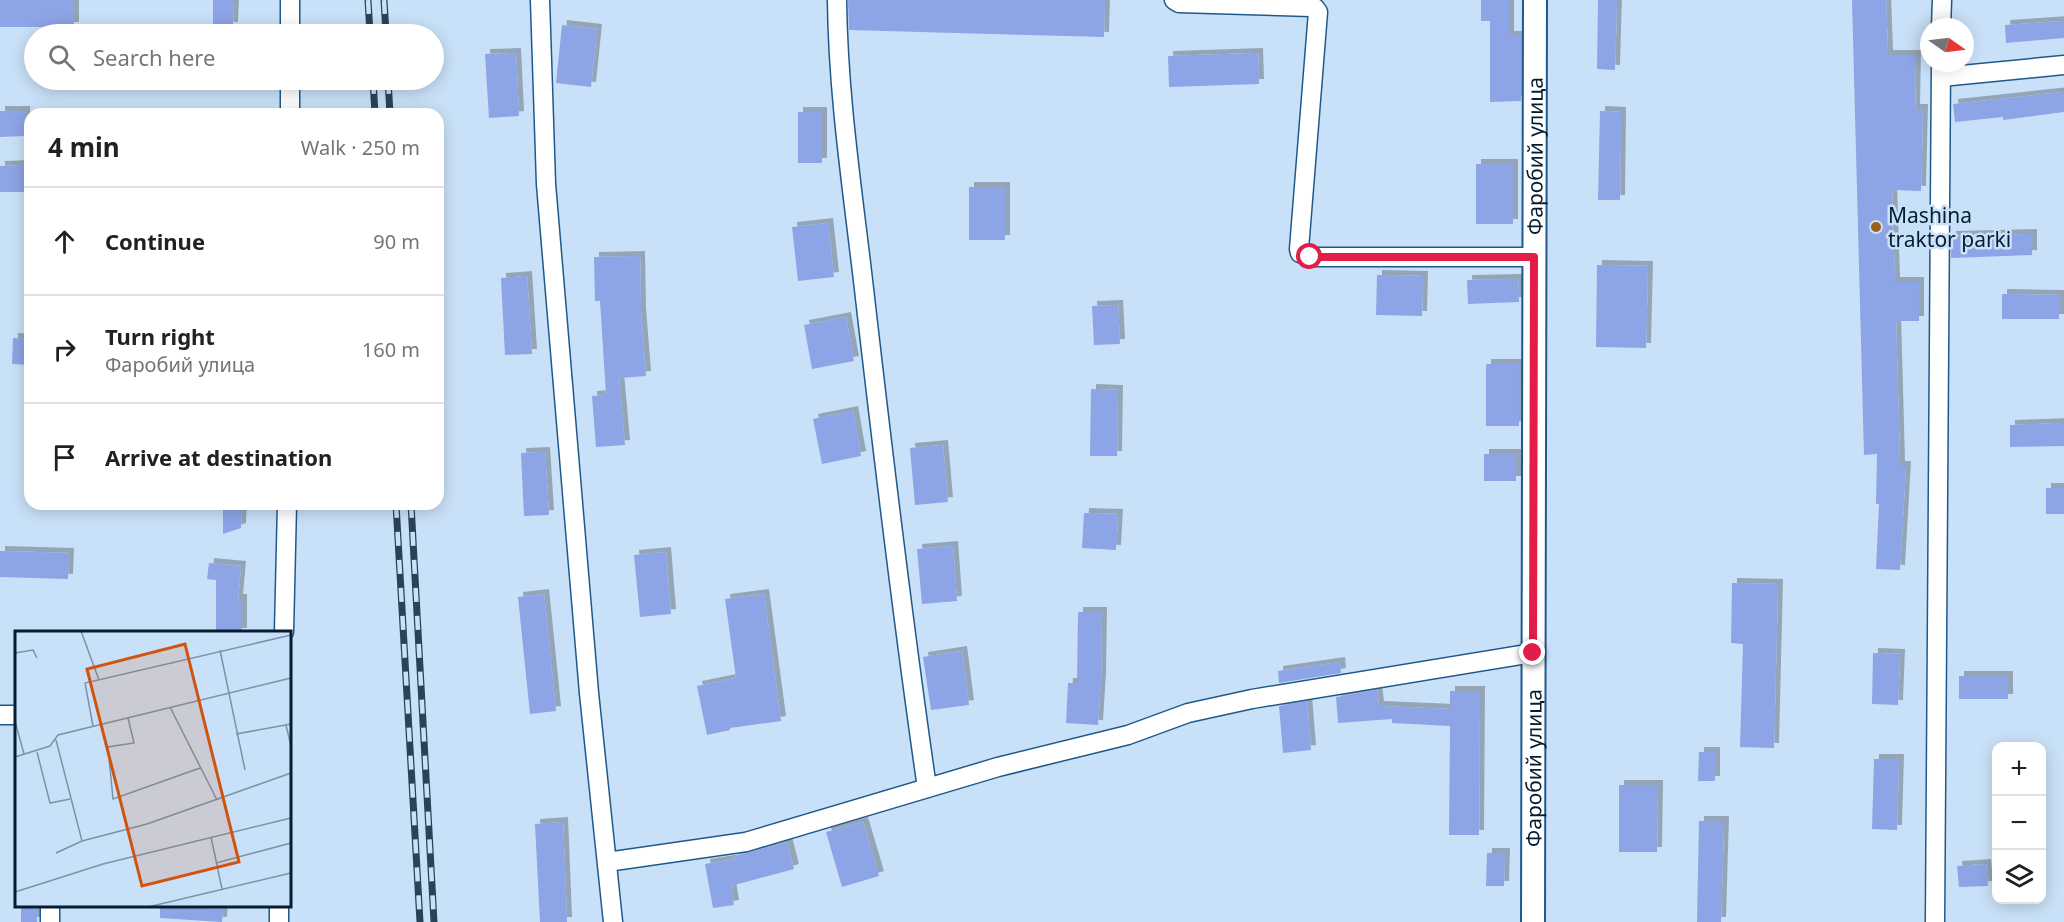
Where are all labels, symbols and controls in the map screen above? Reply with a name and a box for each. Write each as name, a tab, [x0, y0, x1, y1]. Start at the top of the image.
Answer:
north arrow	[1920, 18, 1974, 72]
search box	[24, 24, 444, 90]
icon: search	[45, 41, 78, 74]
text: Search here	[93, 42, 215, 72]
street label: Фаробий улица	[1520, 77, 1549, 235]
text: 4 min	[48, 129, 120, 165]
text: Walk · 250 m	[301, 134, 420, 161]
place label: Mashina traktor parki	[1888, 201, 2011, 253]
marker: Mashina traktor parki	[1869, 220, 1883, 234]
icon: ahead	[48, 225, 81, 258]
text: Continue	[105, 226, 205, 256]
text: 90 m	[373, 228, 420, 255]
route start	[1296, 243, 1322, 269]
text: Turn right	[105, 321, 215, 351]
icon: right	[48, 333, 81, 366]
text: 160 m	[362, 336, 420, 363]
text: Фаробий улица	[105, 351, 255, 378]
icon: arrive	[48, 441, 81, 474]
text: Arrive at destination	[105, 442, 332, 472]
inset map	[15, 631, 291, 907]
route end	[1519, 639, 1545, 665]
street label: Фаробий улица	[1519, 689, 1548, 847]
map controls	[1992, 742, 2046, 904]
button: +	[1992, 742, 2046, 796]
button: −	[1992, 796, 2046, 850]
button: layers	[1992, 850, 2046, 904]

